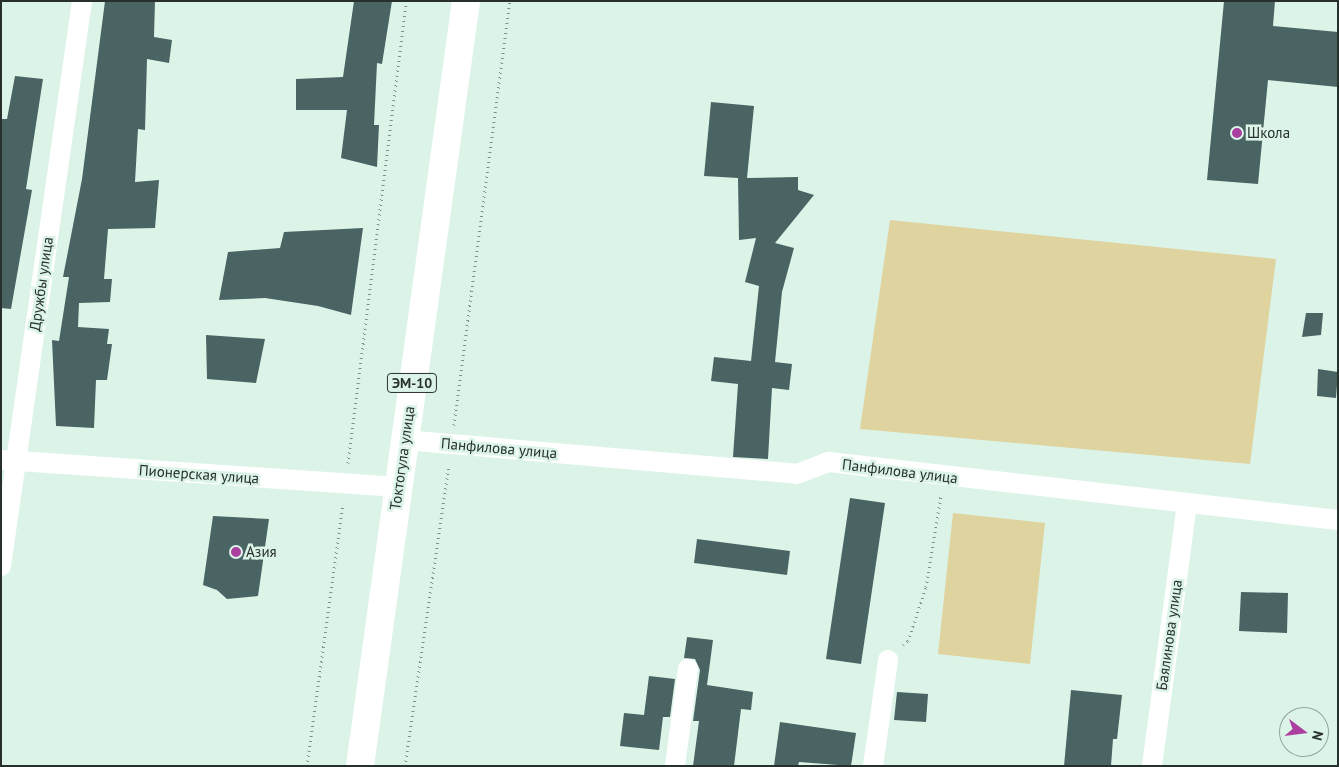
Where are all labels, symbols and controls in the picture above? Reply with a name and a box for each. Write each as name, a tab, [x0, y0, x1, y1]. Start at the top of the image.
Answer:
place label: Школа	[1247, 124, 1290, 142]
marker: Школа	[1231, 127, 1243, 139]
street label: Дружбы улица	[25, 236, 57, 332]
road number: ЭМ-10	[386, 372, 438, 394]
street label: Токтогула улица	[386, 405, 418, 511]
street label: Панфилова улица	[440, 434, 558, 462]
street label: Панфилова улица	[841, 455, 959, 487]
street label: Пионерская улица	[138, 461, 260, 487]
place label: Aзия	[246, 543, 277, 561]
marker: Aзия	[230, 546, 242, 558]
street label: Баялинова улица	[1152, 578, 1186, 692]
north arrow	[1279, 707, 1329, 757]
text: N	[1308, 729, 1327, 742]

